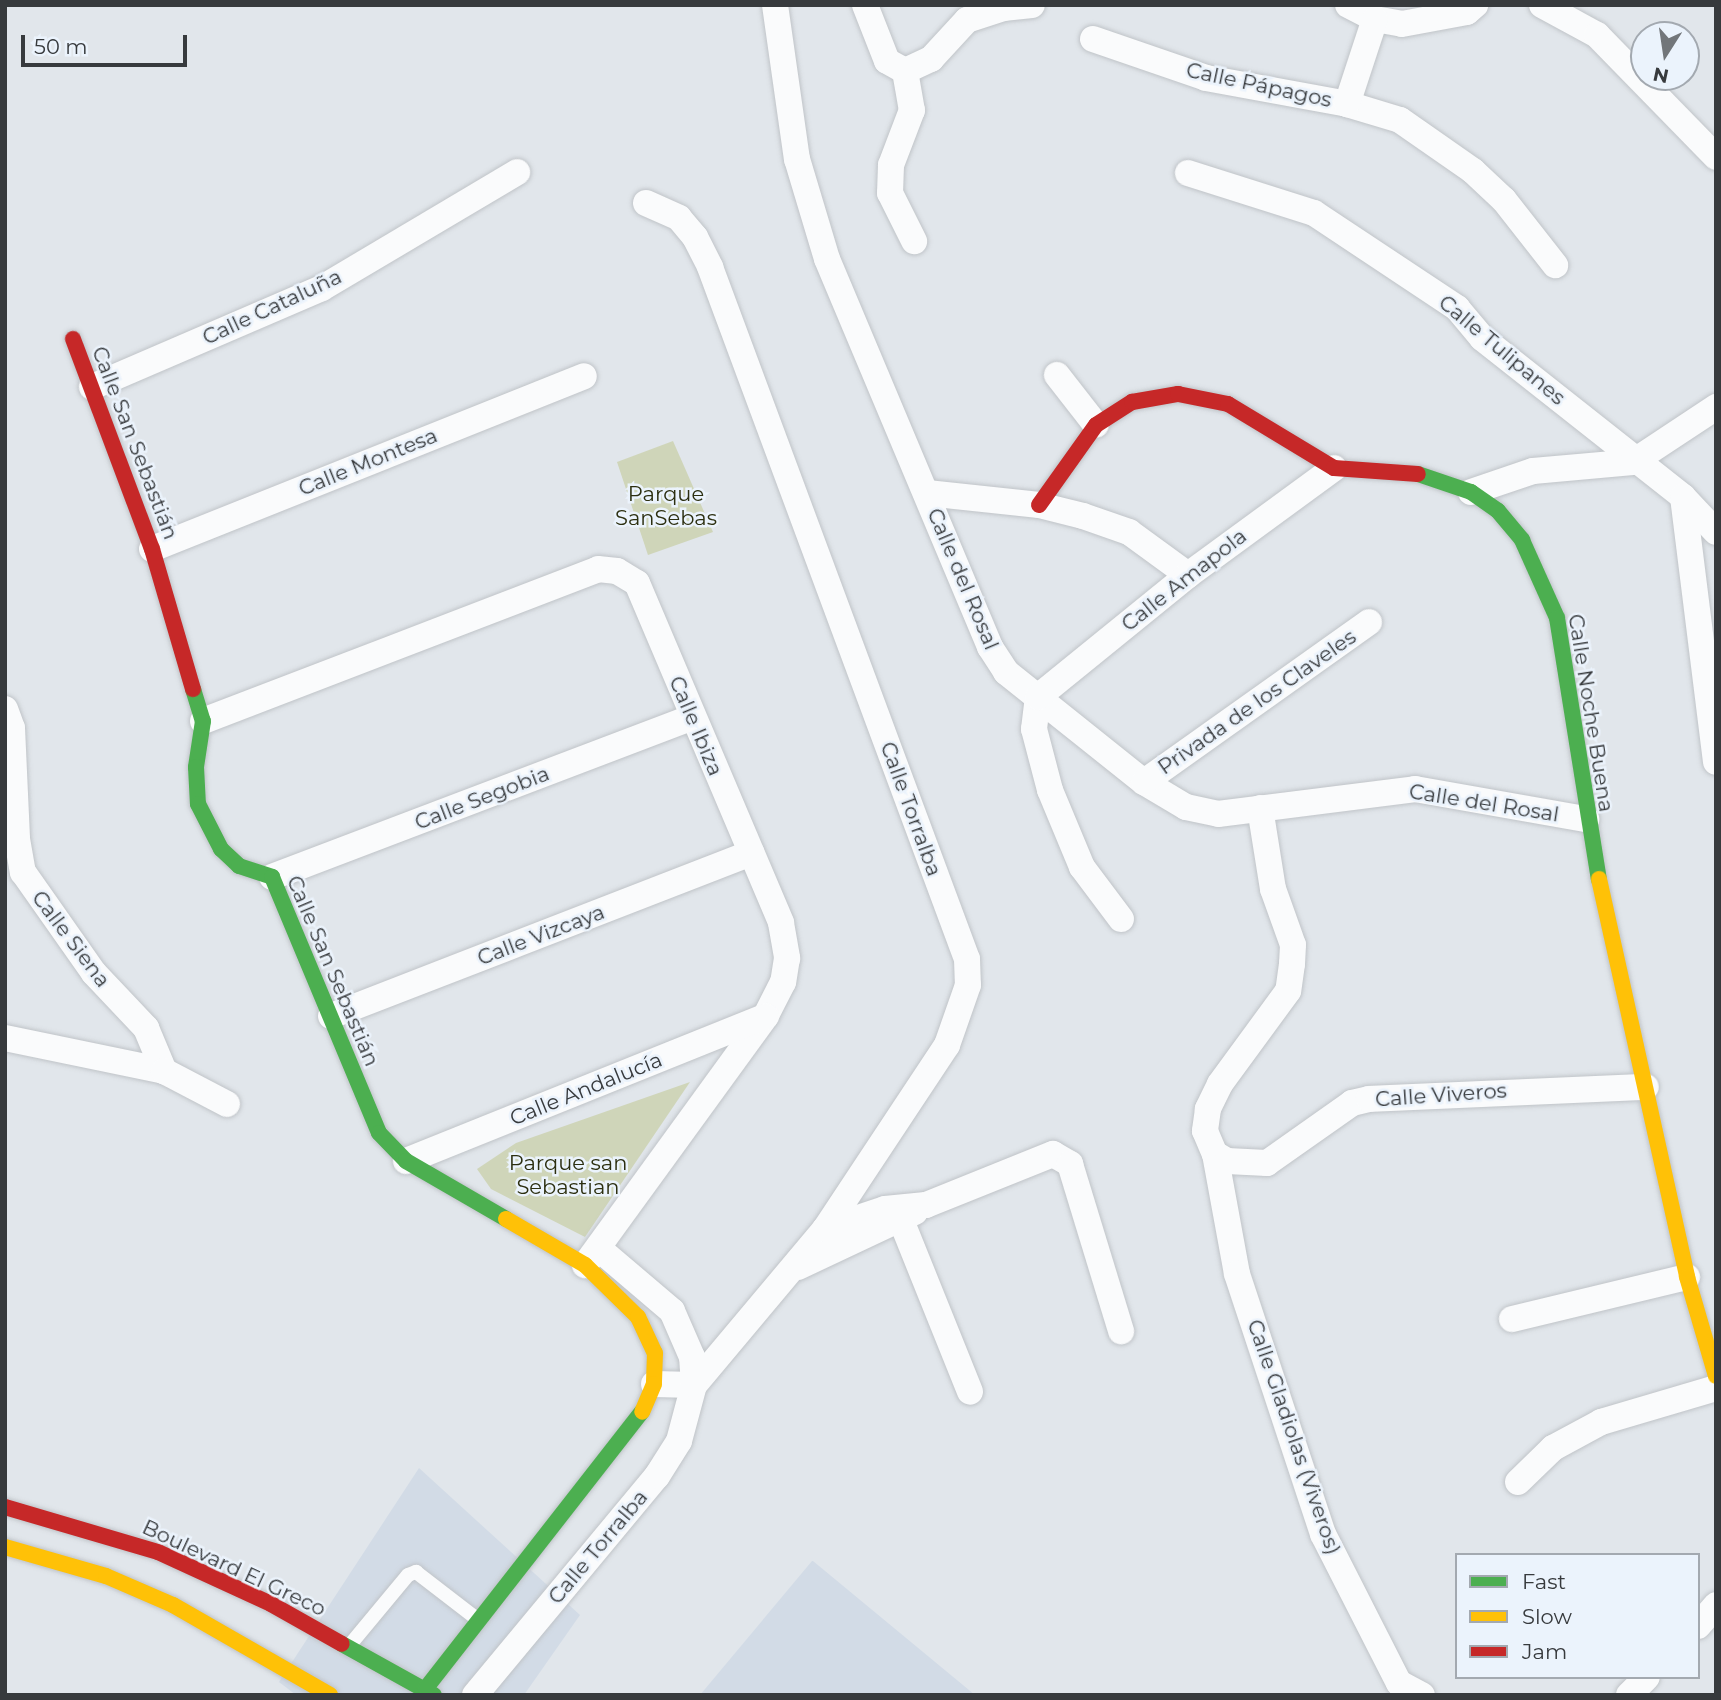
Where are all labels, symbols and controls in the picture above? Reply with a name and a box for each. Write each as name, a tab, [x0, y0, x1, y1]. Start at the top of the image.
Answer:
scale bar	[24, 21, 191, 65]
north arrow	[1630, 21, 1700, 91]
text: 50 m	[34, 34, 88, 59]
street label: Calle Pápagos	[1184, 57, 1334, 113]
text: N	[1651, 62, 1671, 88]
street label: Calle Cataluña	[198, 264, 346, 350]
street label: Calle Tulipanes	[1434, 290, 1570, 410]
street label: Calle San Sebastián	[87, 343, 183, 543]
street label: Calle Montesa	[295, 423, 441, 501]
park label: Parque SanSebas	[615, 481, 717, 531]
street label: Calle del Rosal	[922, 504, 1004, 654]
street label: Calle Amapola	[1116, 523, 1252, 637]
street label: Calle Noche Buena	[1563, 612, 1619, 814]
street label: Privada de los Claveles	[1153, 624, 1361, 780]
street label: Calle Ibiza	[664, 672, 728, 780]
street label: Calle Torralba	[875, 738, 947, 880]
street label: Calle Segobia	[411, 761, 553, 835]
street label: Calle del Rosal	[1407, 779, 1561, 827]
street label: Calle San Sebastián	[281, 872, 385, 1070]
street label: Calle Siena	[27, 886, 115, 992]
street label: Calle Vizcaya	[474, 899, 608, 971]
street label: Calle Andalucía	[506, 1047, 666, 1131]
street label: Calle Viveros	[1374, 1078, 1508, 1112]
park label: Parque san Sebastian	[509, 1150, 627, 1200]
street label: Calle Gladiolas (Viveros)	[1242, 1316, 1346, 1558]
street label: Calle Torralba	[543, 1485, 653, 1609]
street label: Boulevard El Greco	[138, 1514, 330, 1622]
legend	[1455, 1553, 1700, 1679]
text: Fast	[1522, 1569, 1566, 1594]
text: Slow	[1522, 1604, 1572, 1629]
text: Jam	[1522, 1639, 1567, 1664]

